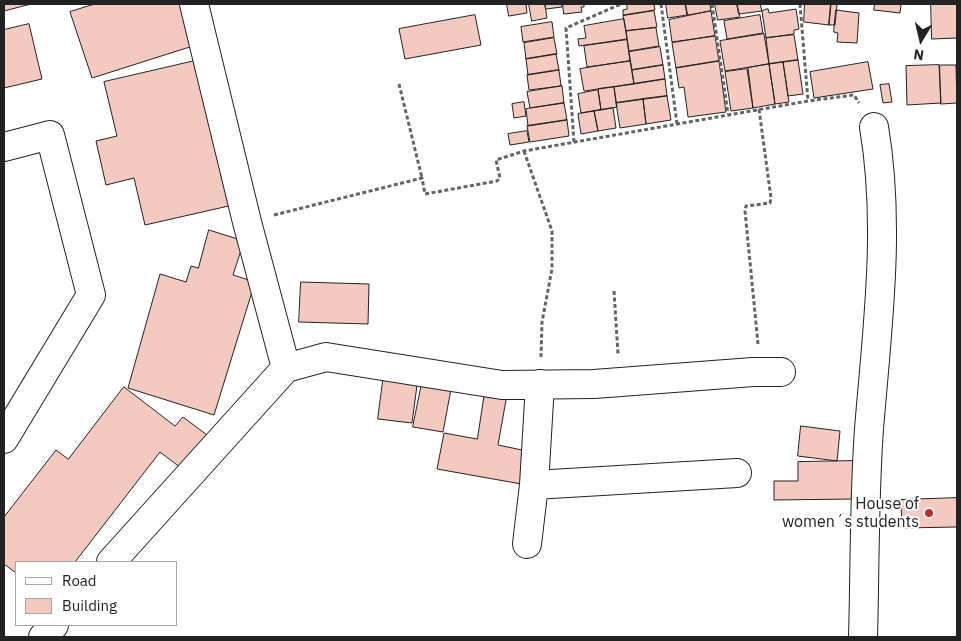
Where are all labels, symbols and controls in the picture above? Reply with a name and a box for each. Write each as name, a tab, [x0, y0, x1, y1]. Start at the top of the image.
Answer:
north arrow	[896, 15, 946, 65]
text: N	[912, 45, 925, 64]
place label: House of women´s students	[782, 494, 919, 532]
marker: House of women´s students	[923, 507, 935, 519]
legend	[15, 561, 178, 626]
text: Road	[62, 571, 97, 590]
text: Building	[62, 596, 117, 615]

